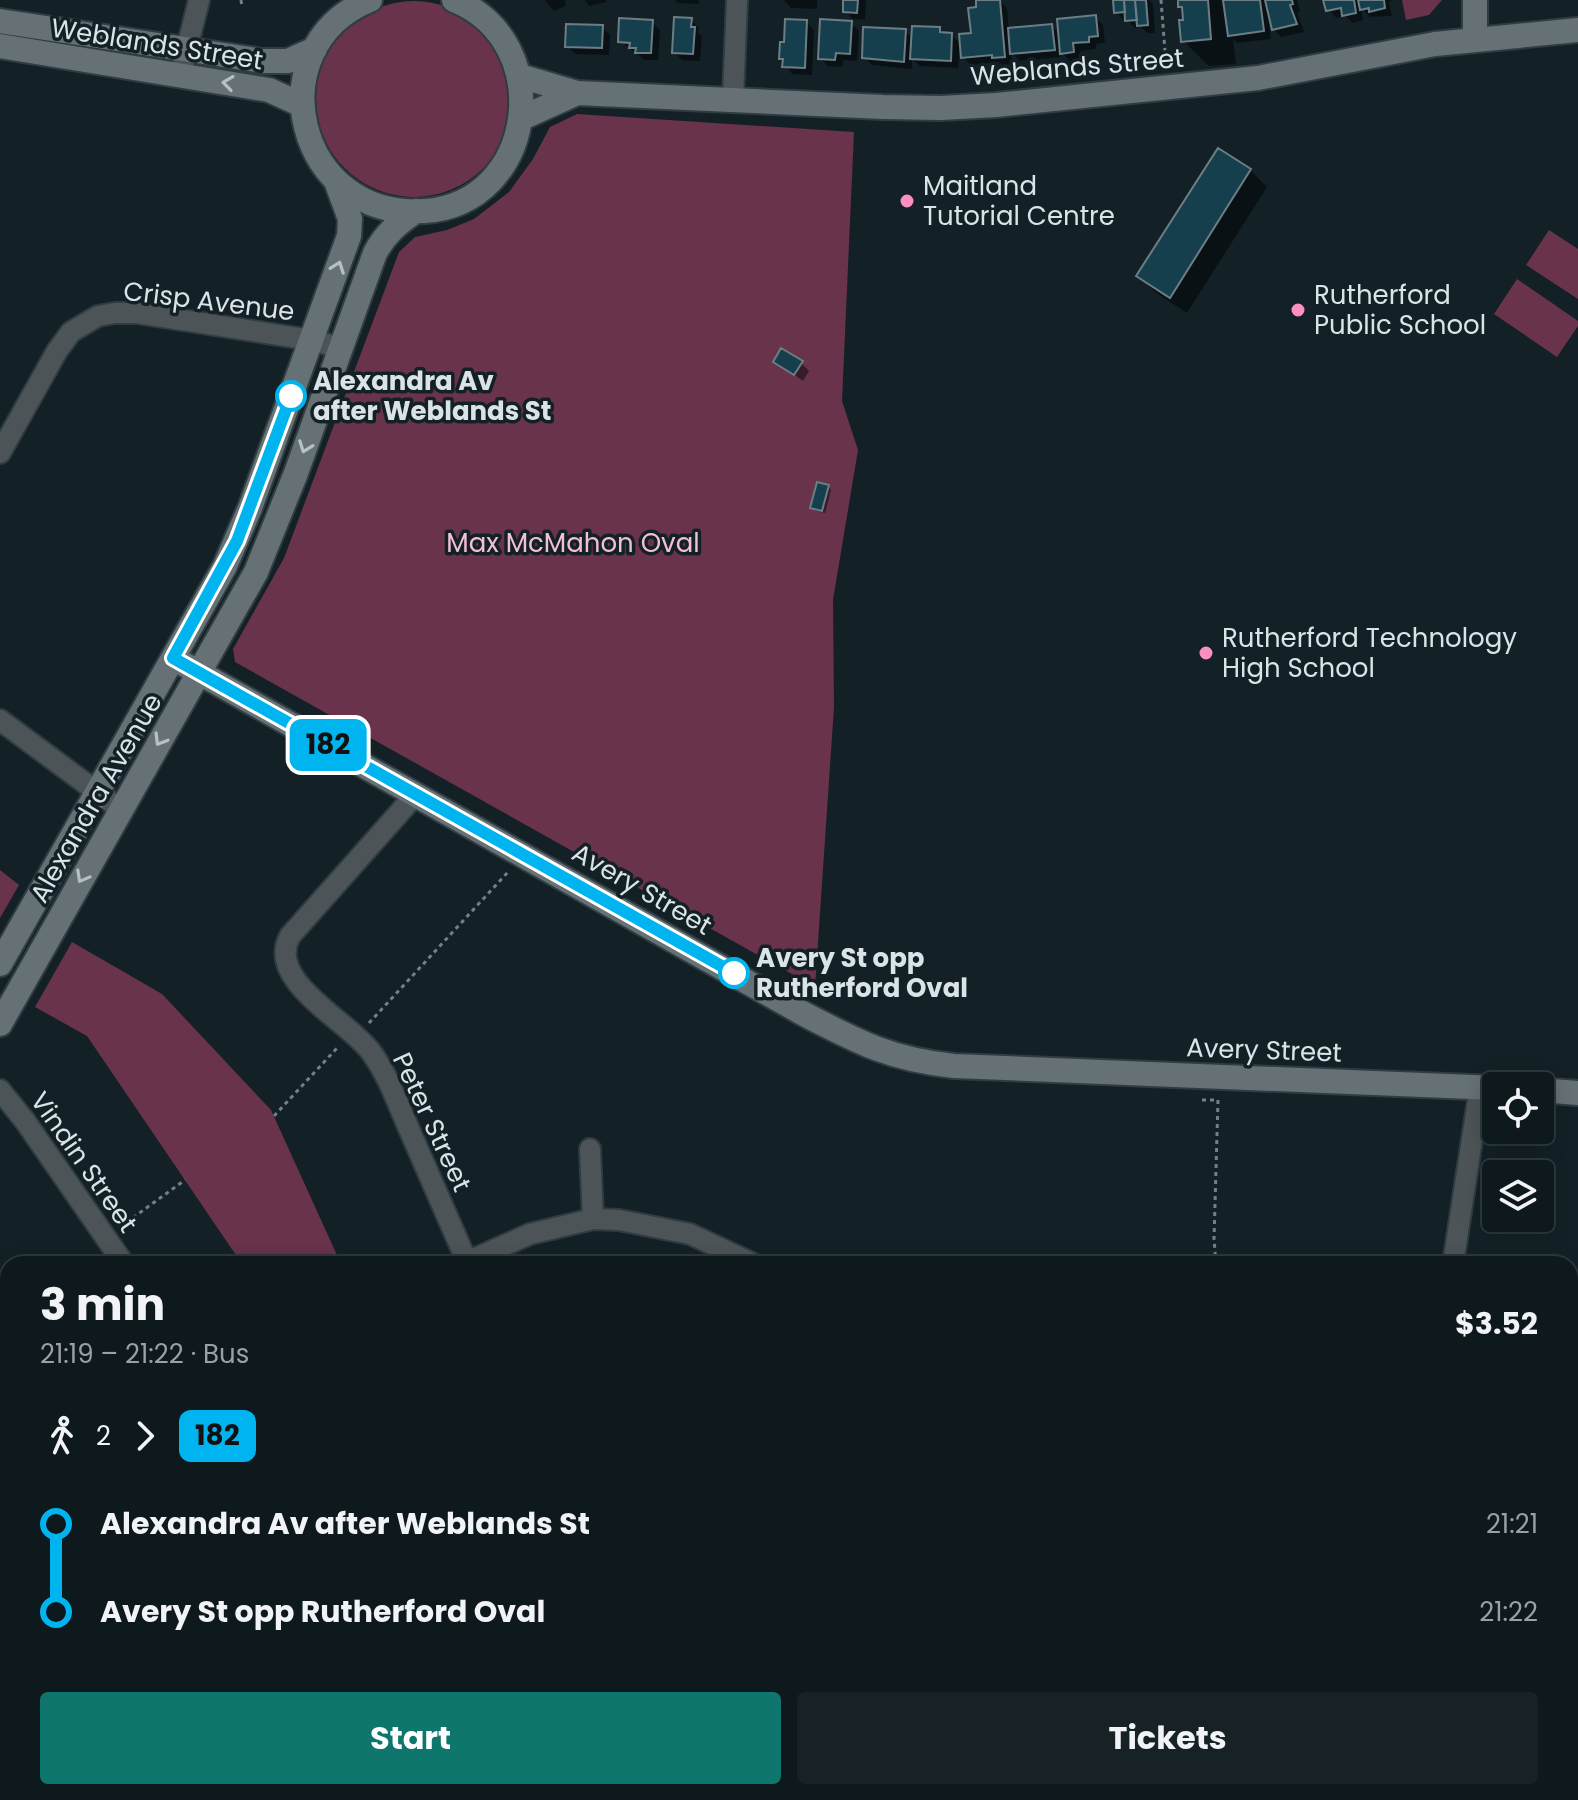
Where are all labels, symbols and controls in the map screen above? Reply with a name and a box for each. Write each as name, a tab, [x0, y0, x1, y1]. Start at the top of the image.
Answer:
street label: Weblands Street	[49, 9, 265, 79]
street label: Weblands Street	[969, 40, 1185, 94]
one-way arrow	[221, 75, 235, 92]
place label: Maitland Tutorial Centre	[923, 168, 1115, 234]
marker: Maitland Tutorial Centre	[898, 192, 916, 210]
one-way arrow	[328, 261, 344, 275]
street label: Crisp Avenue	[122, 273, 296, 329]
place label: Rutherford Public School	[1314, 277, 1486, 343]
marker: Rutherford Public School	[1289, 301, 1307, 319]
place label: Alexandra Av after Weblands St	[313, 363, 551, 429]
marker: Alexandra Av after Weblands St	[276, 381, 306, 411]
one-way arrow	[298, 439, 315, 453]
park label: Max McMahon Oval	[446, 525, 700, 561]
place label: Rutherford Technology High School	[1222, 620, 1517, 686]
marker: Rutherford Technology High School	[1197, 644, 1215, 662]
street label: Alexandra Avenue	[21, 687, 171, 909]
line badge: 182	[282, 719, 374, 771]
text: 182	[306, 725, 350, 764]
one-way arrow	[154, 732, 170, 746]
street label: Avery Street	[566, 835, 718, 943]
one-way arrow	[76, 868, 92, 883]
place label: Avery St opp Rutherford Oval	[756, 940, 968, 1006]
marker: Avery St opp Rutherford Oval	[719, 958, 749, 988]
street label: Avery Street	[1186, 1029, 1342, 1071]
street label: Peter Street	[384, 1047, 480, 1197]
map controls	[1482, 1072, 1554, 1232]
button: locate	[1482, 1072, 1554, 1144]
street label: Vindin Street	[22, 1084, 146, 1240]
button: layers	[1482, 1160, 1554, 1232]
text: 3 min	[40, 1274, 165, 1335]
text: $3.52	[1455, 1302, 1538, 1345]
text: 21:19 – 21:22 · Bus	[40, 1336, 249, 1372]
icon: walk	[40, 1414, 84, 1458]
icon: forward	[123, 1414, 167, 1458]
text: 182	[195, 1416, 240, 1455]
text: 2	[96, 1418, 111, 1454]
text: Alexandra Av after Weblands St	[100, 1502, 590, 1545]
text: 21:21	[1486, 1506, 1538, 1542]
text: Avery St opp Rutherford Oval	[100, 1590, 545, 1633]
text: 21:22	[1479, 1594, 1538, 1630]
button: Start	[40, 1692, 781, 1784]
button: Tickets	[797, 1692, 1538, 1784]

